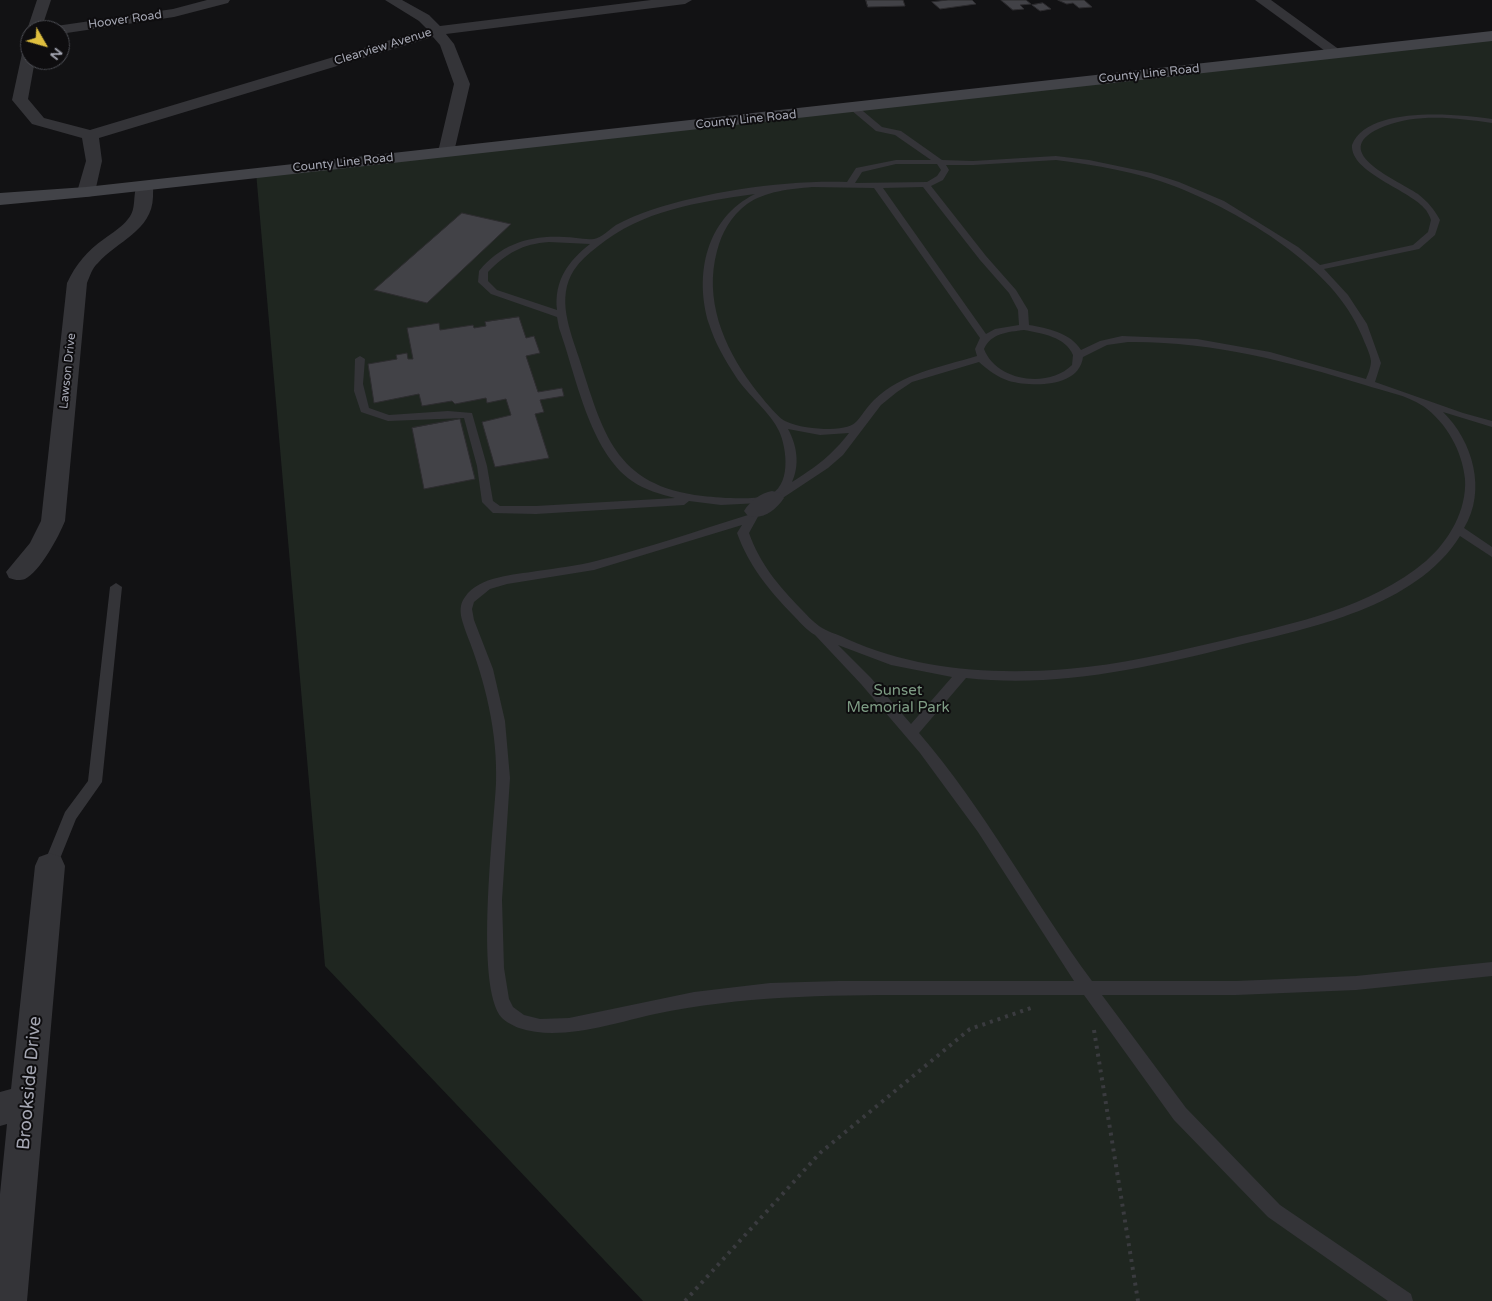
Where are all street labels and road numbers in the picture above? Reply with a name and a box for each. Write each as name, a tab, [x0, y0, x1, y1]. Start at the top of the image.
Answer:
street label: Hoover Road	[87, 8, 163, 32]
street label: Clearview Avenue	[333, 25, 433, 69]
street label: County Line Road	[1098, 62, 1200, 86]
street label: County Line Road	[695, 108, 797, 132]
street label: County Line Road	[292, 151, 394, 175]
street label: Lawson Drive	[57, 332, 79, 410]
street label: Brookside Drive	[13, 1015, 47, 1151]

